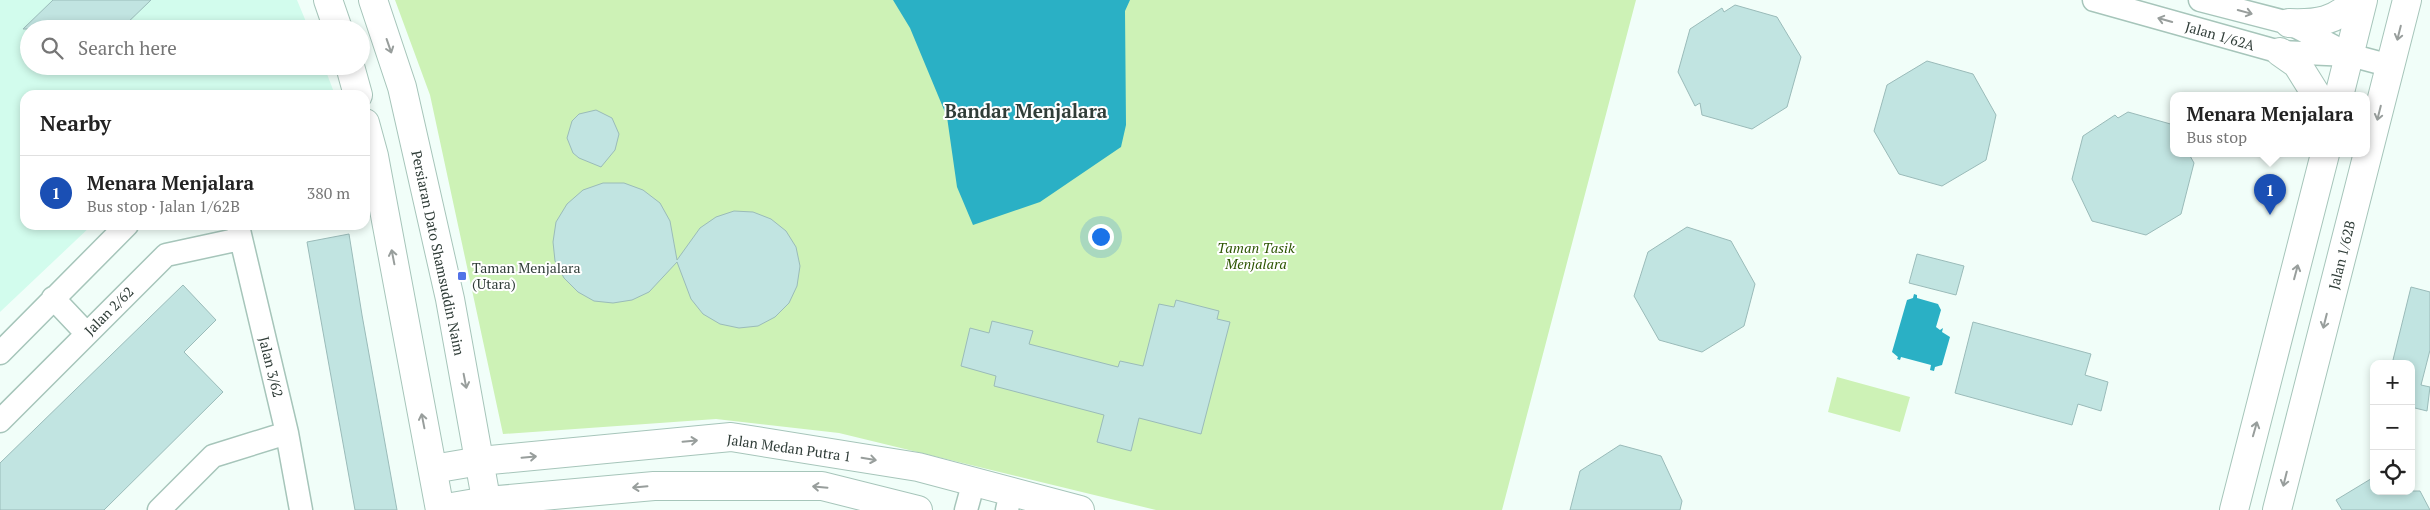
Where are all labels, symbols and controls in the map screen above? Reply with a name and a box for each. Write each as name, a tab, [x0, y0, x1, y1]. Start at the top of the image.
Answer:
one-way arrow	[2236, 7, 2252, 17]
one-way arrow	[2158, 15, 2174, 24]
street label: Jalan 1/62A	[2183, 17, 2258, 55]
search box	[20, 20, 370, 75]
one-way arrow	[2394, 24, 2403, 40]
icon: search	[38, 34, 66, 62]
text: Search here	[78, 35, 177, 60]
one-way arrow	[385, 38, 395, 54]
popup	[2170, 92, 2370, 157]
district label: Bandar Menjalara	[945, 98, 1108, 123]
text: Menara Menjalara	[2186, 101, 2354, 126]
one-way arrow	[2374, 105, 2383, 121]
text: Nearby	[40, 109, 111, 137]
text: Bus stop	[2186, 126, 2247, 148]
street label: Persiaran Dato Shamsuddin Naim	[407, 149, 470, 357]
text: Menara Menjalara	[87, 170, 254, 195]
pin: 1	[2254, 174, 2286, 215]
text: 1	[51, 182, 61, 204]
text: 380 m	[307, 182, 350, 204]
text: Bus stop · Jalan 1/62B	[87, 195, 240, 217]
street label: Jalan 1/62B	[2324, 218, 2359, 291]
your location	[1088, 224, 1114, 250]
park label: Taman Tasik Menjalara	[1217, 238, 1295, 273]
one-way arrow	[387, 249, 397, 265]
place label: Taman Menjalara (Utara)	[472, 258, 581, 293]
one-way arrow	[2292, 264, 2301, 280]
marker: Taman Menjalara (Utara)	[456, 270, 468, 282]
street label: Jalan 2/62	[80, 282, 137, 339]
one-way arrow	[2320, 313, 2330, 329]
street label: Jalan 3/62	[255, 334, 288, 399]
map controls	[2370, 360, 2415, 495]
button: +	[2370, 360, 2415, 405]
one-way arrow	[461, 373, 471, 389]
button: −	[2370, 405, 2415, 450]
one-way arrow	[418, 413, 428, 429]
one-way arrow	[2250, 421, 2260, 437]
street label: Jalan Medan Putra 1	[726, 429, 853, 466]
one-way arrow	[682, 436, 698, 446]
button: locate	[2370, 450, 2415, 495]
one-way arrow	[520, 452, 536, 461]
one-way arrow	[860, 454, 876, 464]
one-way arrow	[2280, 470, 2289, 486]
one-way arrow	[812, 482, 828, 492]
one-way arrow	[632, 483, 648, 492]

